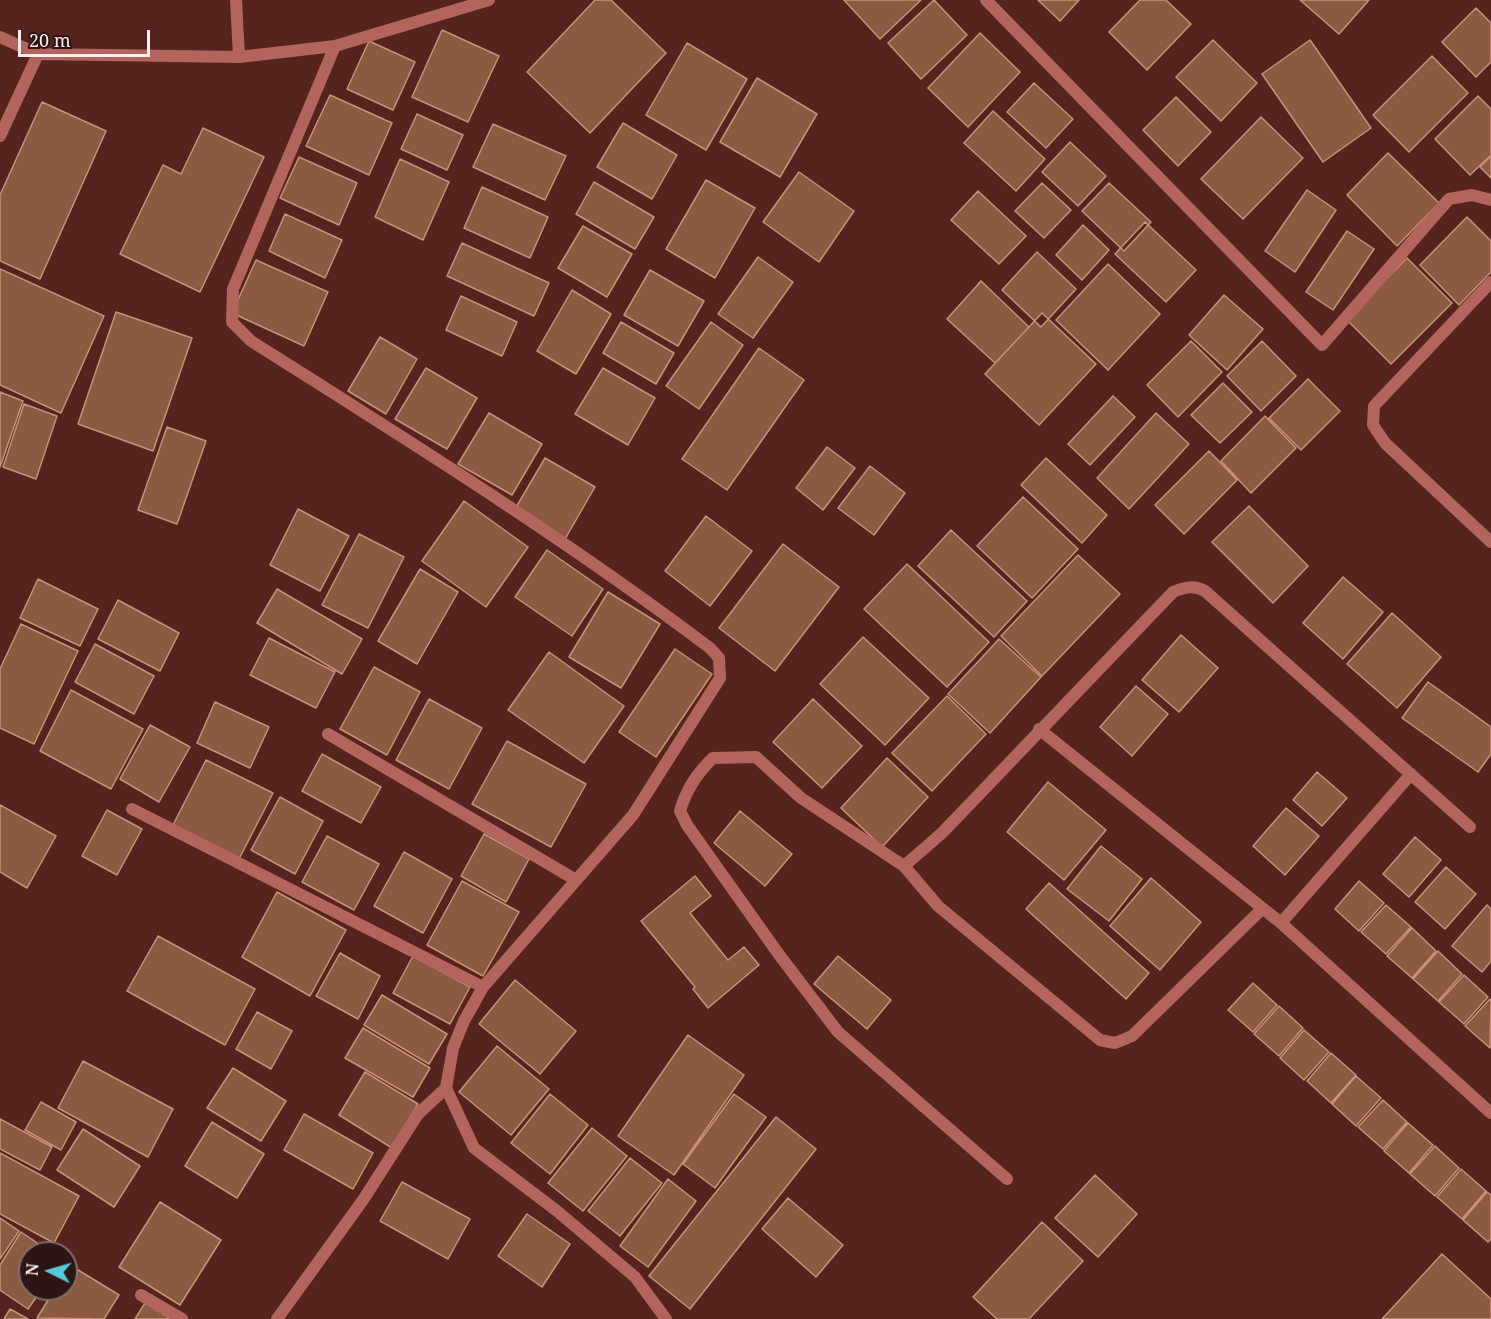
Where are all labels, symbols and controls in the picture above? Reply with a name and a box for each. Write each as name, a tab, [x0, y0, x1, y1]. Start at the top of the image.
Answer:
scale bar	[21, 18, 153, 56]
text: 20 m	[29, 28, 71, 52]
north arrow	[18, 1241, 78, 1301]
text: N	[21, 1262, 44, 1277]

